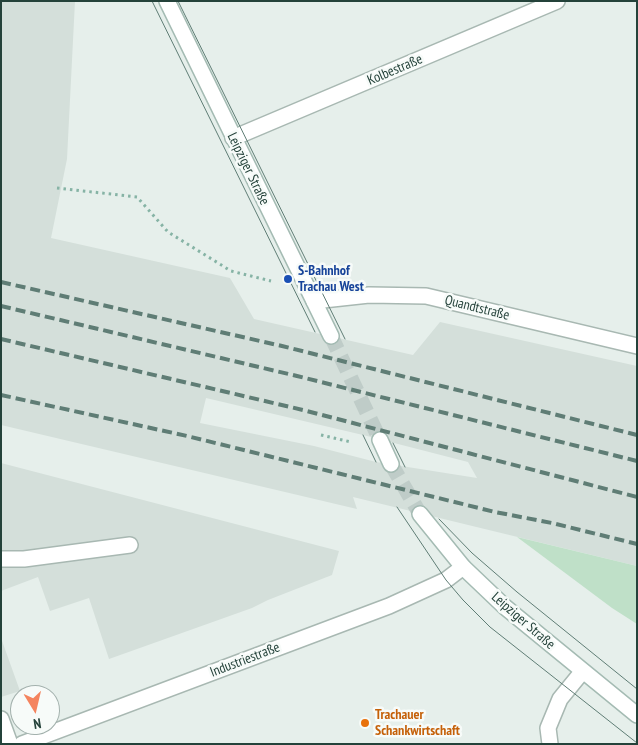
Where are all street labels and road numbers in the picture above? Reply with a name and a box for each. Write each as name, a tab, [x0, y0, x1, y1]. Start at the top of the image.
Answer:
street label: Kolbestraße	[365, 51, 425, 89]
street label: Leipziger Straße	[223, 130, 273, 208]
street label: Quandtstraße	[443, 292, 511, 324]
street label: Leipziger Straße	[488, 589, 558, 653]
street label: Industriestraße	[208, 639, 282, 681]

